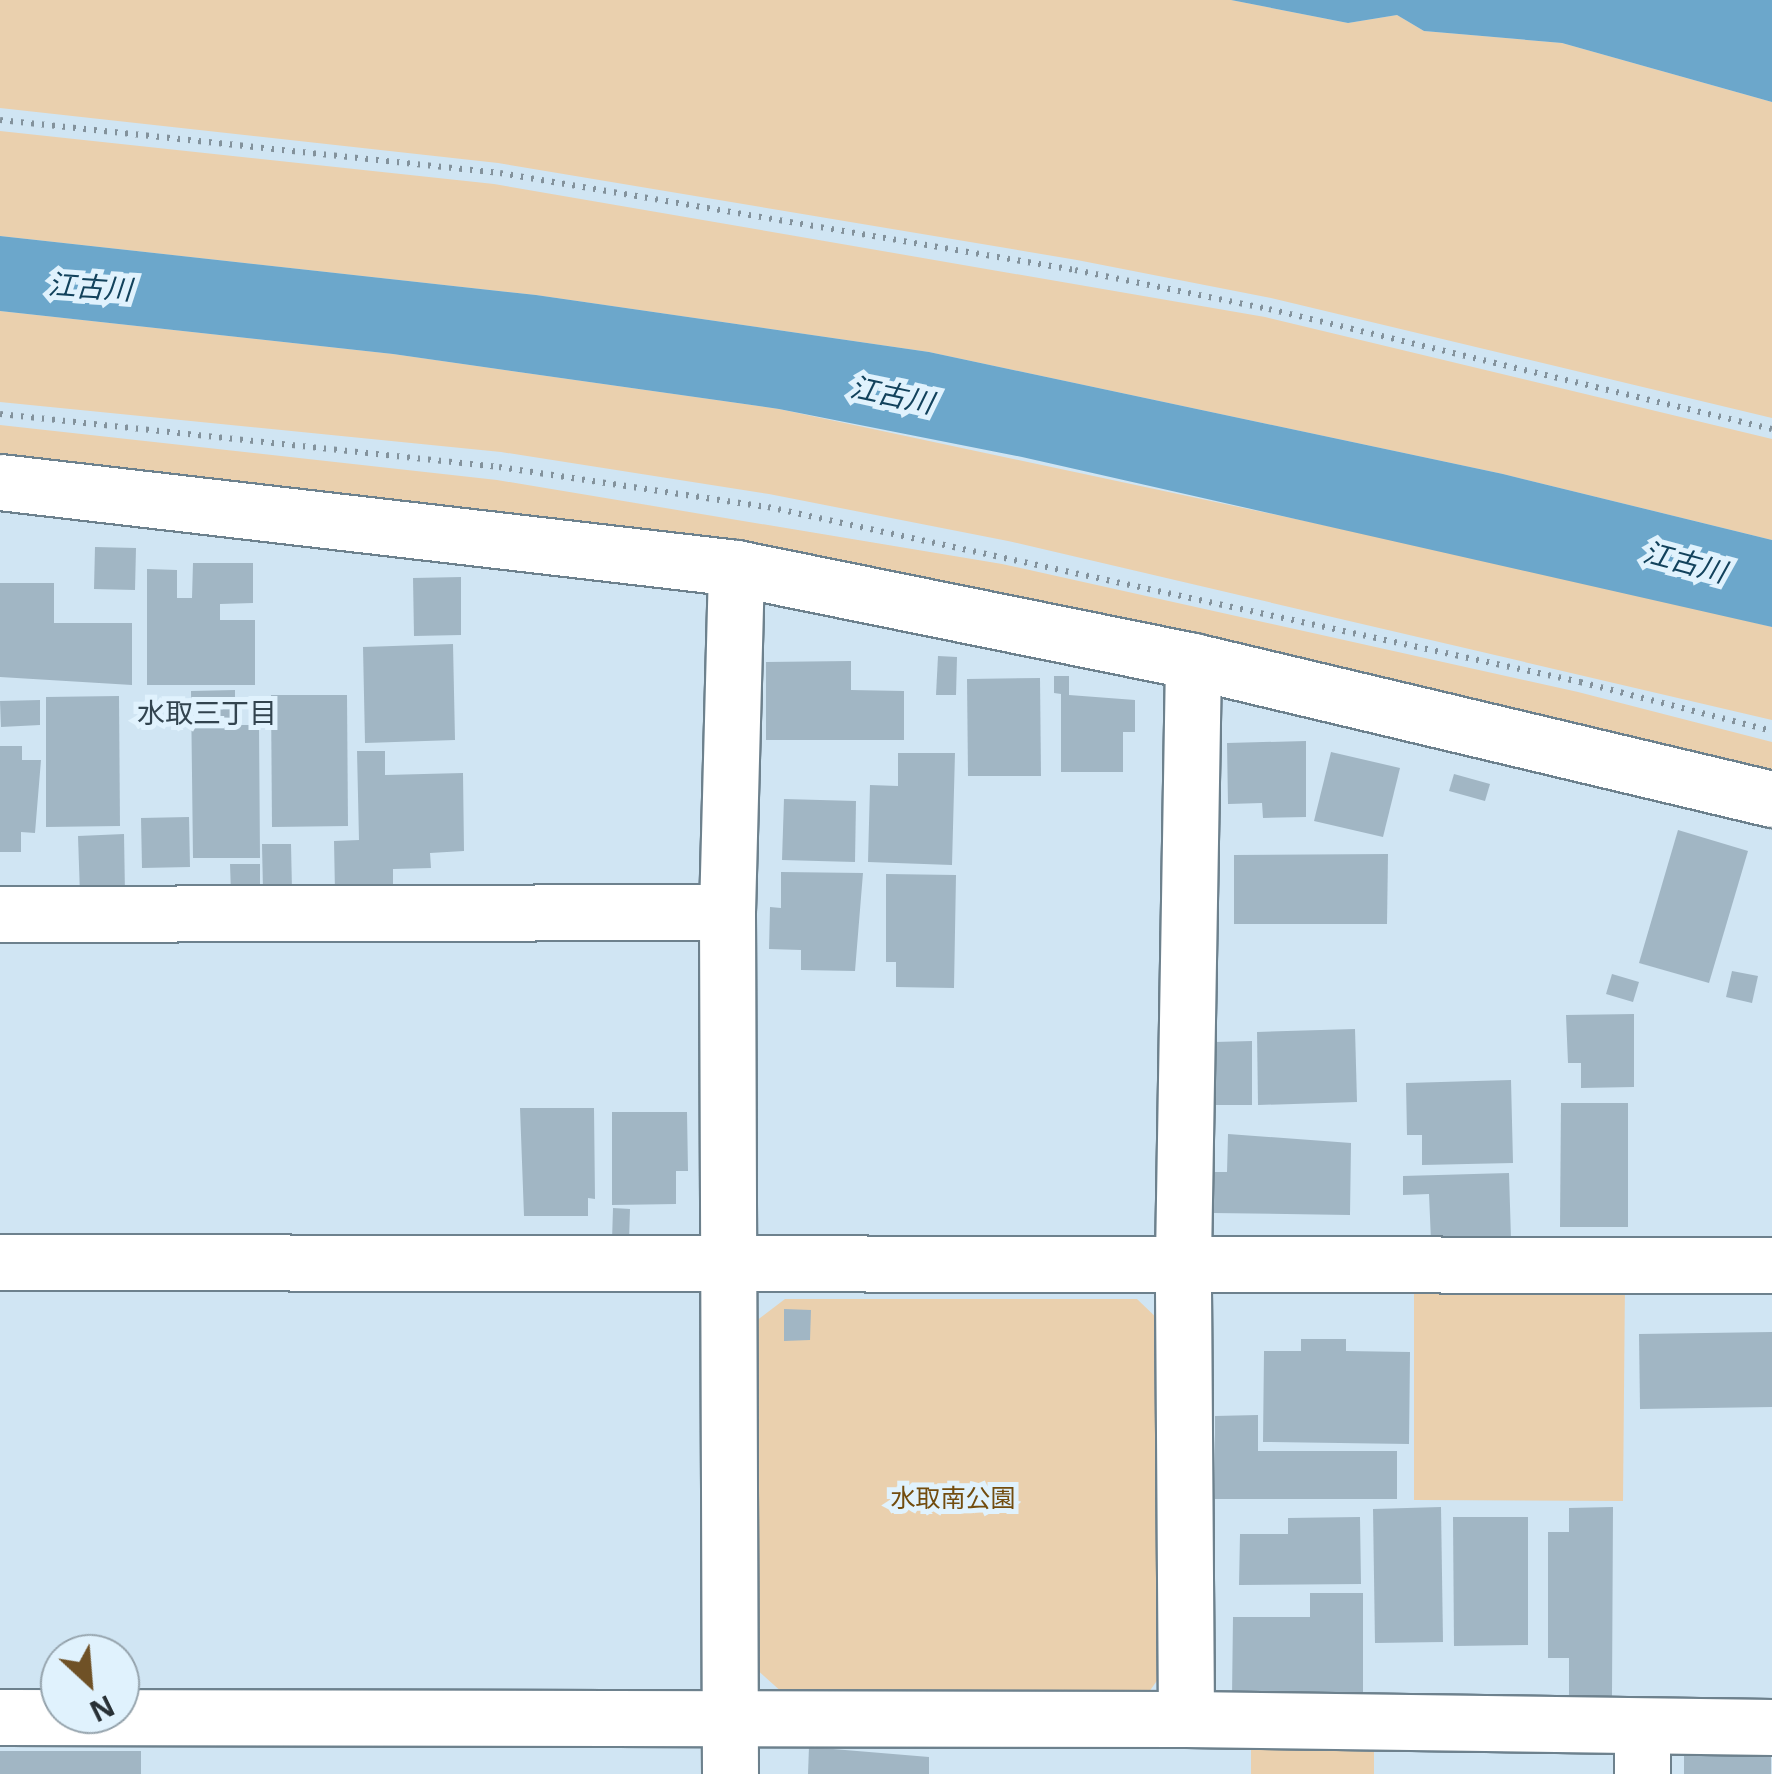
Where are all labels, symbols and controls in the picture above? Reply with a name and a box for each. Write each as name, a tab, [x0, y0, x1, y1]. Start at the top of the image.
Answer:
water label: 江古川	[47, 266, 133, 306]
water label: 江古川	[847, 369, 937, 419]
water label: 江古川	[1640, 534, 1730, 588]
district label: 水取三丁目	[137, 695, 277, 729]
park label: 水取南公園	[891, 1482, 1015, 1512]
north arrow	[40, 1634, 140, 1734]
text: N	[84, 1687, 121, 1731]

